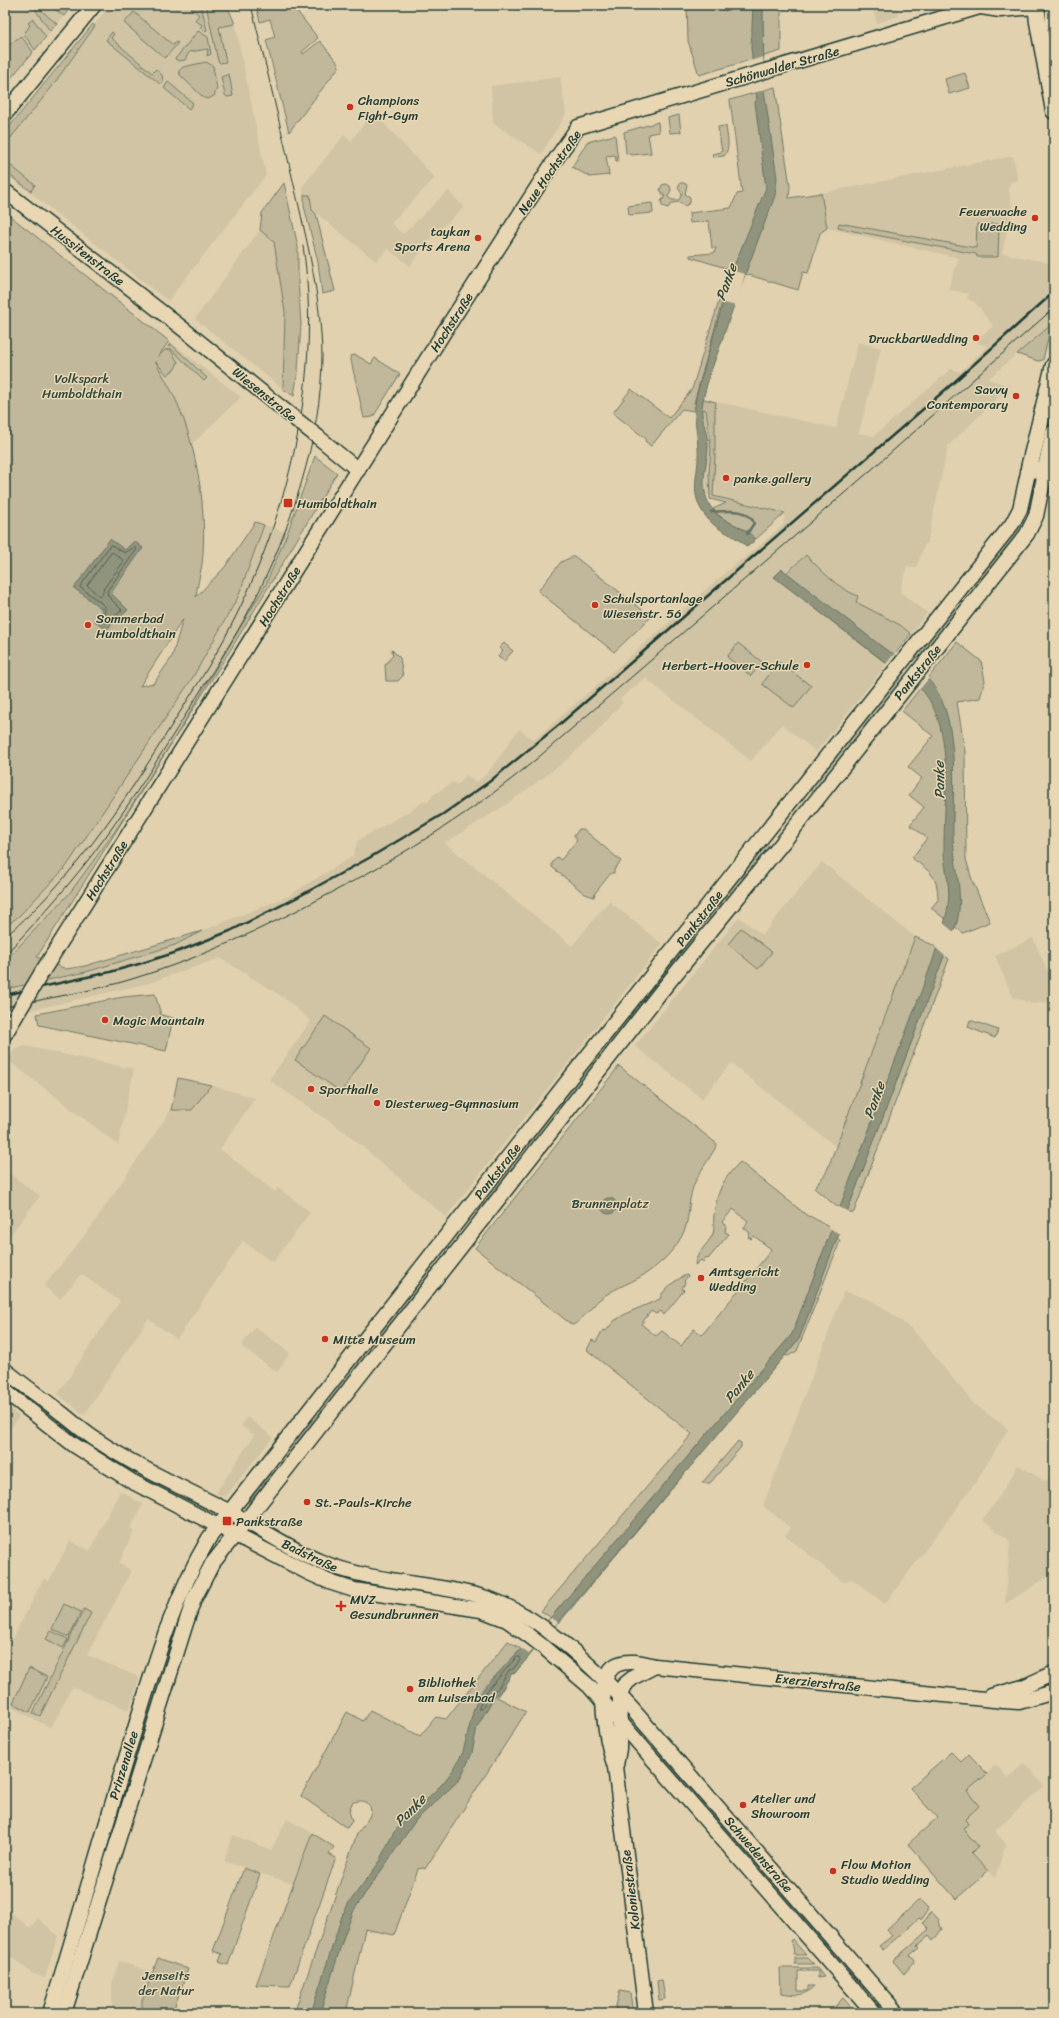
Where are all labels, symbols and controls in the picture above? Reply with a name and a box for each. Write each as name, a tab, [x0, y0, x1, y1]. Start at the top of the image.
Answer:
street label: Schönwalder Straße	[722, 39, 842, 94]
place label: Champions Fight-Gym	[358, 89, 419, 127]
marker: Champions Fight-Gym	[345, 102, 355, 112]
street label: Neue Hochstraße	[511, 125, 587, 220]
place label: Feuerwache Wedding	[959, 200, 1027, 238]
marker: Feuerwache Wedding	[1030, 213, 1040, 223]
street label: Hussitenstraße	[46, 219, 130, 292]
place label: taykan Sports Arena	[394, 220, 470, 258]
marker: taykan Sports Arena	[473, 233, 483, 243]
water label: Panke	[708, 258, 745, 304]
street label: Hochstraße	[423, 288, 479, 357]
place label: DruckbarWedding	[868, 327, 968, 350]
marker: DruckbarWedding	[971, 333, 981, 343]
street label: Wiesenstraße	[227, 361, 302, 428]
park label: Volkspark Humboldthain	[42, 367, 122, 405]
place label: Savvy Contemporary	[927, 378, 1008, 416]
marker: Savvy Contemporary	[1011, 391, 1021, 401]
place label: panke.gallery	[733, 467, 811, 490]
marker: panke.gallery	[721, 473, 731, 483]
place label: Humboldthain	[297, 492, 377, 515]
marker: Humboldthain	[282, 497, 294, 509]
street label: Hochstraße	[252, 562, 307, 631]
place label: Schulsportanlage Wiesenstr. 56	[603, 587, 703, 625]
marker: Schulsportanlage Wiesenstr. 56	[590, 600, 600, 610]
place label: Sommerbad Humboldthain	[96, 607, 176, 645]
marker: Sommerbad Humboldthain	[83, 620, 93, 630]
street label: Pankstraße	[888, 639, 947, 705]
place label: Herbert-Hoover-Schule	[662, 654, 799, 677]
marker: Herbert-Hoover-Schule	[802, 660, 812, 670]
water label: Panke	[927, 759, 952, 799]
street label: Hochstraße	[79, 836, 134, 905]
street label: Pankstraße	[670, 885, 729, 952]
place label: Magic Mountain	[113, 1009, 205, 1032]
marker: Magic Mountain	[100, 1015, 110, 1025]
water label: Panke	[856, 1076, 893, 1122]
place label: Sporthalle	[319, 1078, 378, 1101]
marker: Sporthalle	[306, 1084, 316, 1094]
place label: Diesterweg-Gymnasium	[385, 1092, 519, 1115]
marker: Diesterweg-Gymnasium	[372, 1098, 382, 1108]
street label: Pankstraße	[468, 1138, 527, 1205]
park label: Brunnenplatz	[571, 1192, 649, 1215]
place label: Amtsgericht Wedding	[708, 1260, 780, 1298]
marker: Amtsgericht Wedding	[696, 1273, 706, 1283]
place label: Mitte Museum	[333, 1328, 416, 1351]
marker: Mitte Museum	[320, 1334, 330, 1344]
water label: Panke	[718, 1362, 762, 1409]
place label: St.-Pauls-Kirche	[315, 1491, 412, 1514]
marker: St.-Pauls-Kirche	[302, 1497, 312, 1507]
place label: Pankstraße	[236, 1510, 302, 1533]
marker: Pankstraße	[221, 1515, 233, 1527]
street label: Badstraße	[278, 1532, 342, 1579]
place label: MVZ Gesundbrunnen	[350, 1588, 439, 1626]
marker: MVZ Gesundbrunnen	[335, 1600, 347, 1612]
street label: Exerzierstraße	[774, 1667, 862, 1698]
place label: Bibliothek am Luisenbad	[418, 1671, 496, 1709]
marker: Bibliothek am Luisenbad	[405, 1684, 415, 1694]
street label: Prinzenallee	[102, 1728, 145, 1802]
water label: Panke	[388, 1787, 434, 1833]
place label: Atelier und Showroom	[750, 1787, 816, 1825]
marker: Atelier und Showroom	[738, 1800, 748, 1810]
street label: Schwedenstraße	[718, 1810, 799, 1898]
street label: Koloniestraße	[614, 1849, 647, 1931]
place label: Flow Motion Studio Wedding	[841, 1853, 930, 1891]
marker: Flow Motion Studio Wedding	[828, 1866, 838, 1876]
park label: Jenseits der Natur	[138, 1964, 194, 2002]

